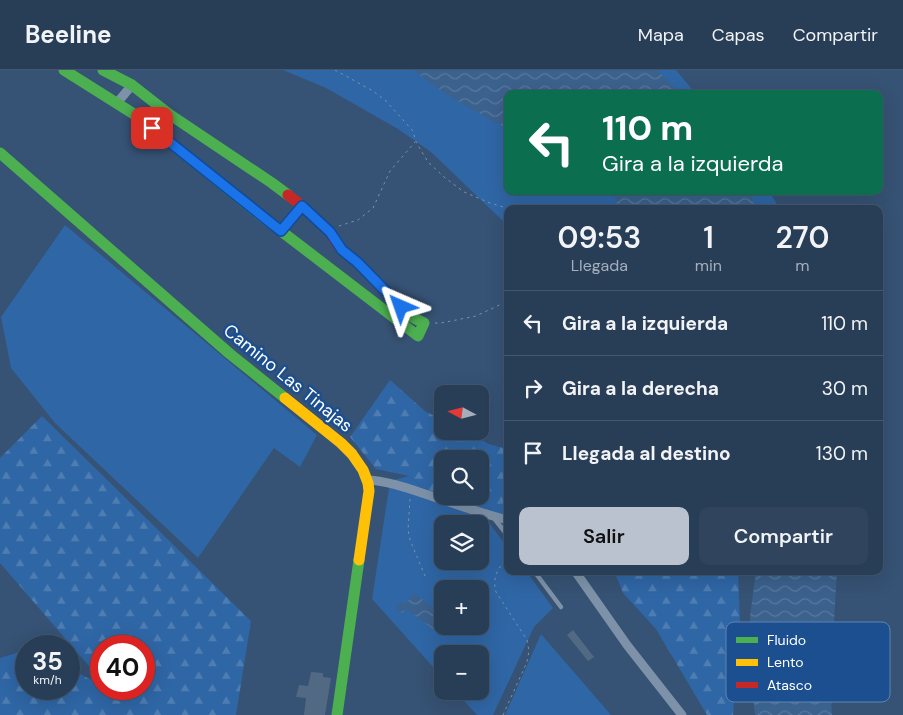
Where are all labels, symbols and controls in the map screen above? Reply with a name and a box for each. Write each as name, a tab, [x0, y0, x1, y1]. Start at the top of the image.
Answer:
text: Beeline	[25, 19, 111, 50]
text: Mapa	[638, 23, 684, 47]
text: Capas	[712, 23, 765, 47]
text: Compartir	[793, 23, 878, 47]
text: 110 m	[602, 105, 693, 151]
pin	[131, 107, 173, 149]
icon: left	[519, 110, 584, 175]
icon: arrive	[138, 114, 166, 142]
text: Gira a la izquierda	[602, 149, 783, 178]
text: 09:53	[558, 218, 641, 257]
text: 1	[703, 218, 714, 257]
text: 270	[776, 218, 829, 257]
text: Llegada	[571, 255, 628, 276]
text: min	[695, 255, 722, 276]
text: m	[795, 255, 810, 276]
position arrow	[374, 280, 426, 332]
icon: left	[519, 309, 547, 337]
text: Gira a la izquierda	[562, 311, 728, 336]
text: 110 m	[821, 311, 868, 336]
street label: Camino Las Tinajas	[218, 318, 358, 438]
icon: right	[519, 374, 547, 402]
text: Gira a la derecha	[562, 376, 719, 401]
text: 30 m	[822, 376, 868, 401]
north arrow	[434, 385, 489, 440]
map controls	[434, 385, 489, 700]
icon: arrive	[519, 439, 547, 467]
text: Llegada al destino	[562, 441, 731, 466]
text: 130 m	[816, 441, 868, 466]
button: search	[434, 450, 489, 505]
button: Salir	[519, 507, 689, 565]
button: Compartir	[699, 507, 868, 565]
button: layers	[434, 515, 489, 570]
button: +	[434, 580, 489, 635]
legend	[726, 622, 890, 702]
text: Fluido	[767, 631, 806, 649]
speed limit sign: 40	[90, 635, 155, 700]
text: 35	[32, 645, 63, 678]
button: −	[434, 645, 489, 700]
text: Lento	[767, 653, 804, 671]
text: km/h	[33, 672, 62, 688]
text: Atasco	[767, 676, 812, 694]

